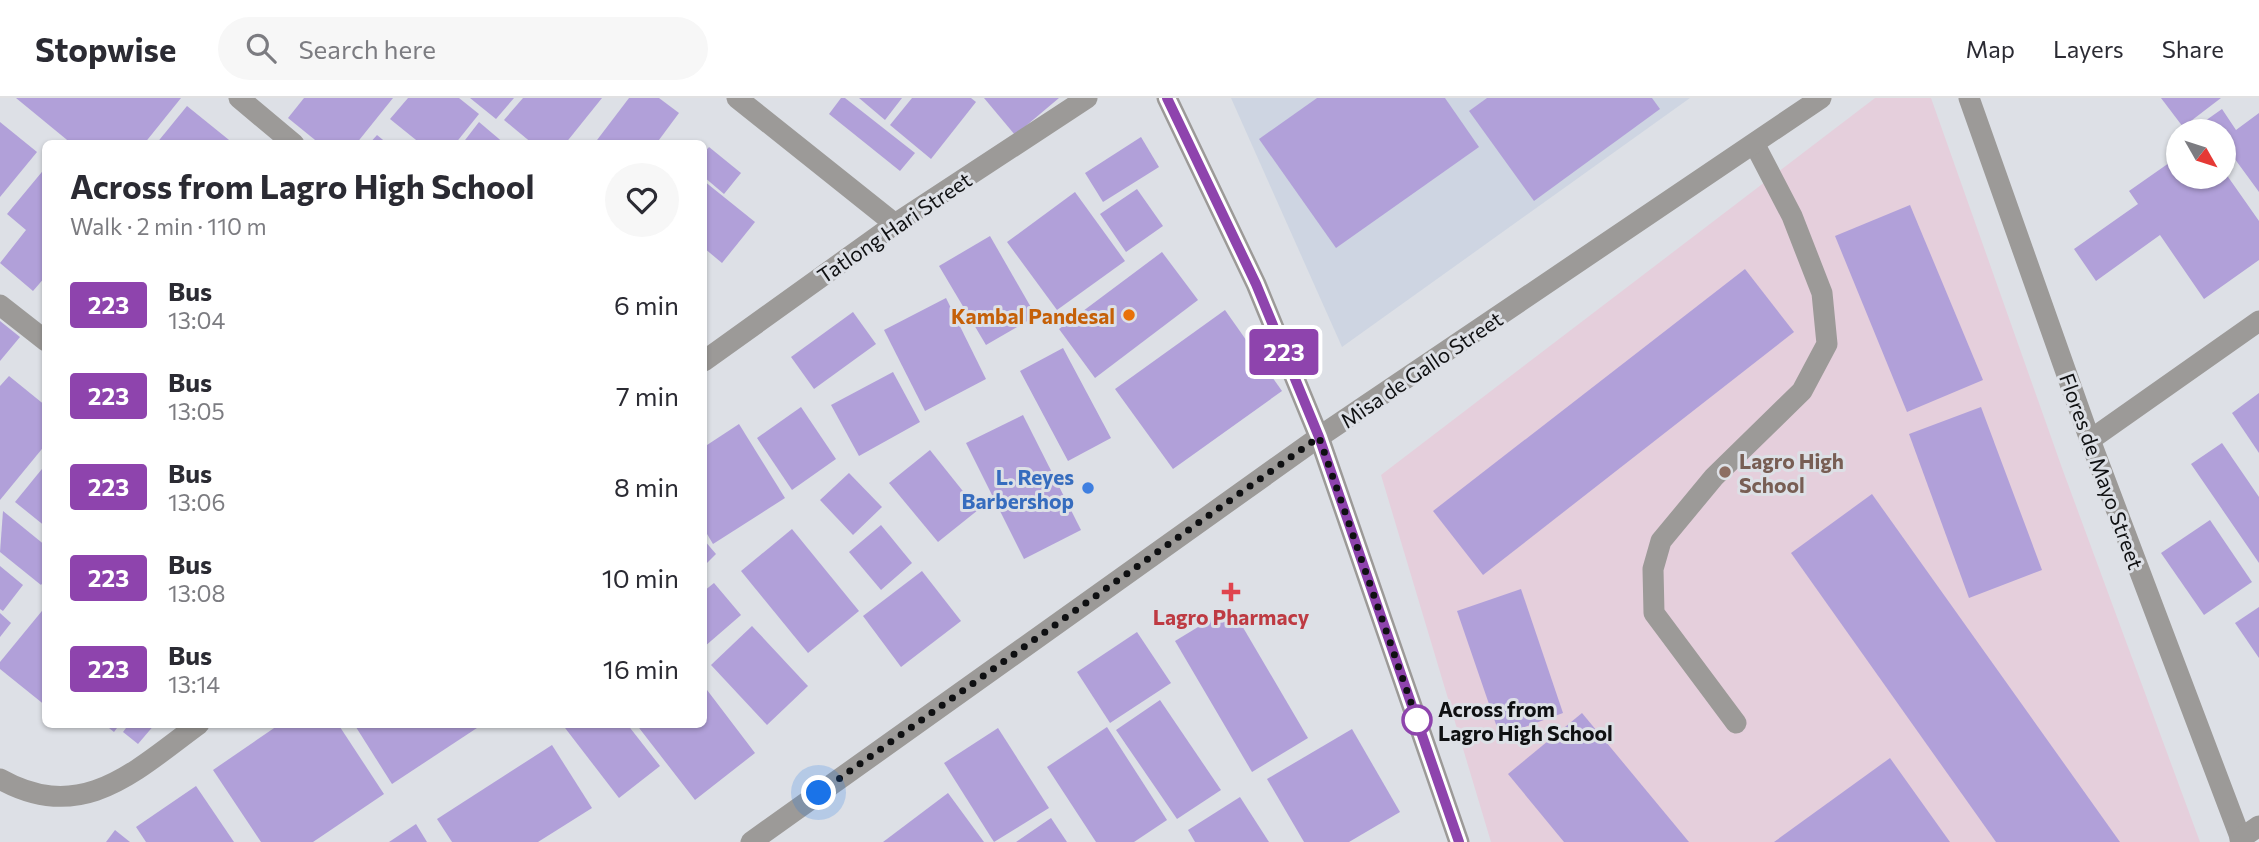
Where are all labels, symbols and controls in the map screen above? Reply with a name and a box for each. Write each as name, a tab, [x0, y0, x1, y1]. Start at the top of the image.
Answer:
search box	[218, 17, 708, 80]
text: Stopwise	[35, 28, 176, 69]
icon: search	[242, 29, 280, 67]
text: Search here	[298, 33, 436, 64]
text: Map	[1966, 34, 2015, 63]
text: Layers	[2053, 34, 2124, 63]
text: Share	[2162, 34, 2224, 63]
north arrow	[2166, 119, 2236, 189]
map controls	[2166, 119, 2236, 189]
button: heart	[605, 163, 679, 237]
text: Across from Lagro High School	[70, 165, 534, 206]
street label: Tatlong Hari Street	[812, 166, 976, 288]
text: Walk · 2 min · 110 m	[70, 212, 267, 240]
text: Bus	[168, 275, 212, 306]
text: 6 min	[614, 289, 679, 320]
text: 223	[88, 290, 129, 319]
place label: Kambal Pandesal	[951, 303, 1115, 328]
street label: Misa de Gallo Street	[1335, 305, 1507, 433]
text: 13:04	[168, 306, 225, 334]
marker: Kambal Pandesal	[1121, 307, 1137, 323]
line badge: 223	[1244, 329, 1324, 375]
text: 223	[1263, 337, 1305, 366]
text: Bus	[168, 366, 212, 397]
street label: Flores de Mayo Street	[2055, 370, 2149, 572]
text: 7 min	[616, 380, 679, 411]
text: 223	[88, 381, 129, 410]
text: 13:05	[168, 397, 225, 425]
place label: Lagro High School	[1739, 448, 1844, 497]
text: Bus	[168, 457, 212, 488]
place label: L. Reyes Barbershop	[962, 464, 1074, 513]
marker: Lagro High School	[1717, 464, 1733, 480]
text: 8 min	[614, 471, 679, 502]
text: 223	[88, 472, 129, 501]
marker: L. Reyes Barbershop	[1080, 480, 1096, 496]
text: 13:06	[168, 488, 225, 516]
text: Bus	[168, 548, 212, 579]
text: 10 min	[602, 562, 679, 593]
text: 223	[88, 563, 129, 592]
text: 13:08	[168, 579, 225, 607]
marker: Lagro Pharmacy	[1223, 584, 1239, 600]
place label: Lagro Pharmacy	[1153, 604, 1310, 629]
text: Bus	[168, 639, 212, 670]
text: 16 min	[603, 653, 679, 684]
text: 223	[88, 654, 129, 683]
text: 13:14	[168, 670, 220, 698]
place label: Across from Lagro High School	[1438, 696, 1613, 745]
marker: Across from Lagro High School	[1402, 705, 1432, 735]
your location	[801, 775, 836, 810]

